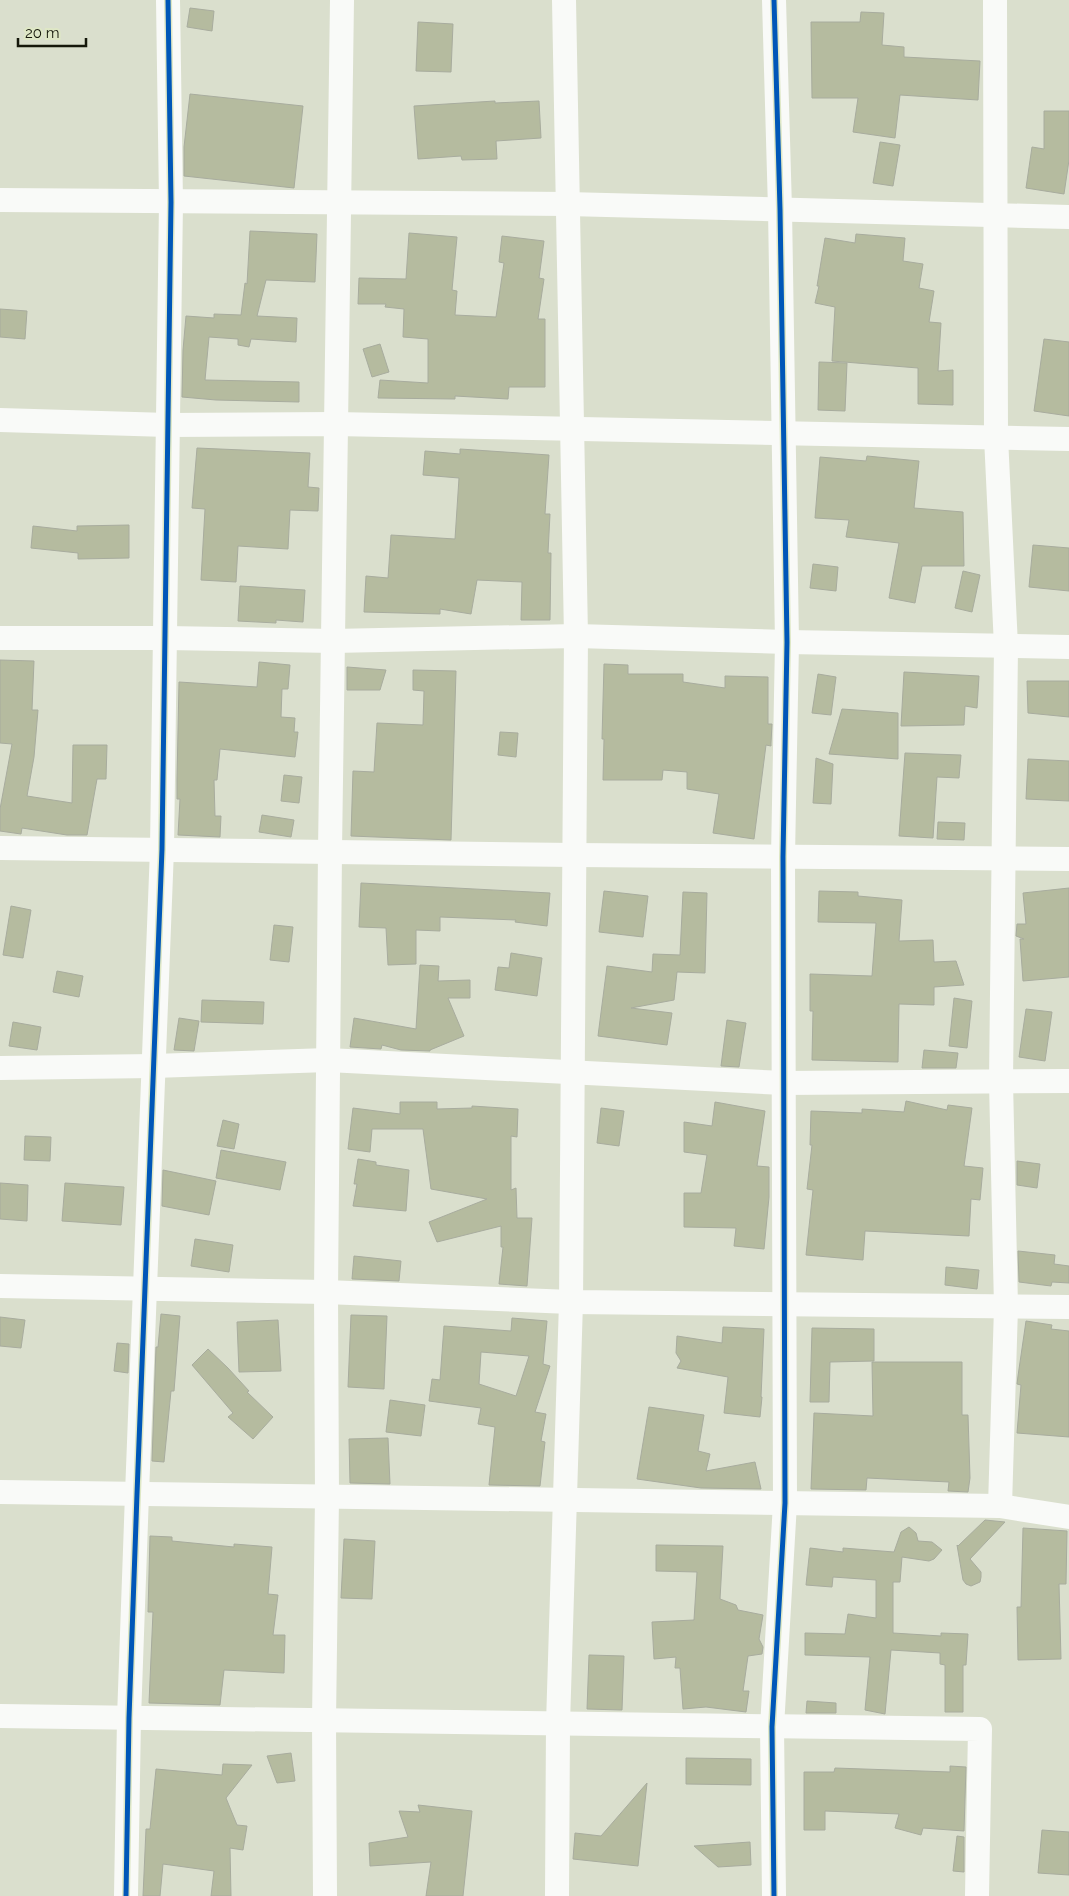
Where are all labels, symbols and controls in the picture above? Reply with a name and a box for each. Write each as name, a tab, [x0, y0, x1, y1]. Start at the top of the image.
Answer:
scale bar	[18, 15, 85, 47]
text: 20 m	[25, 24, 60, 42]

